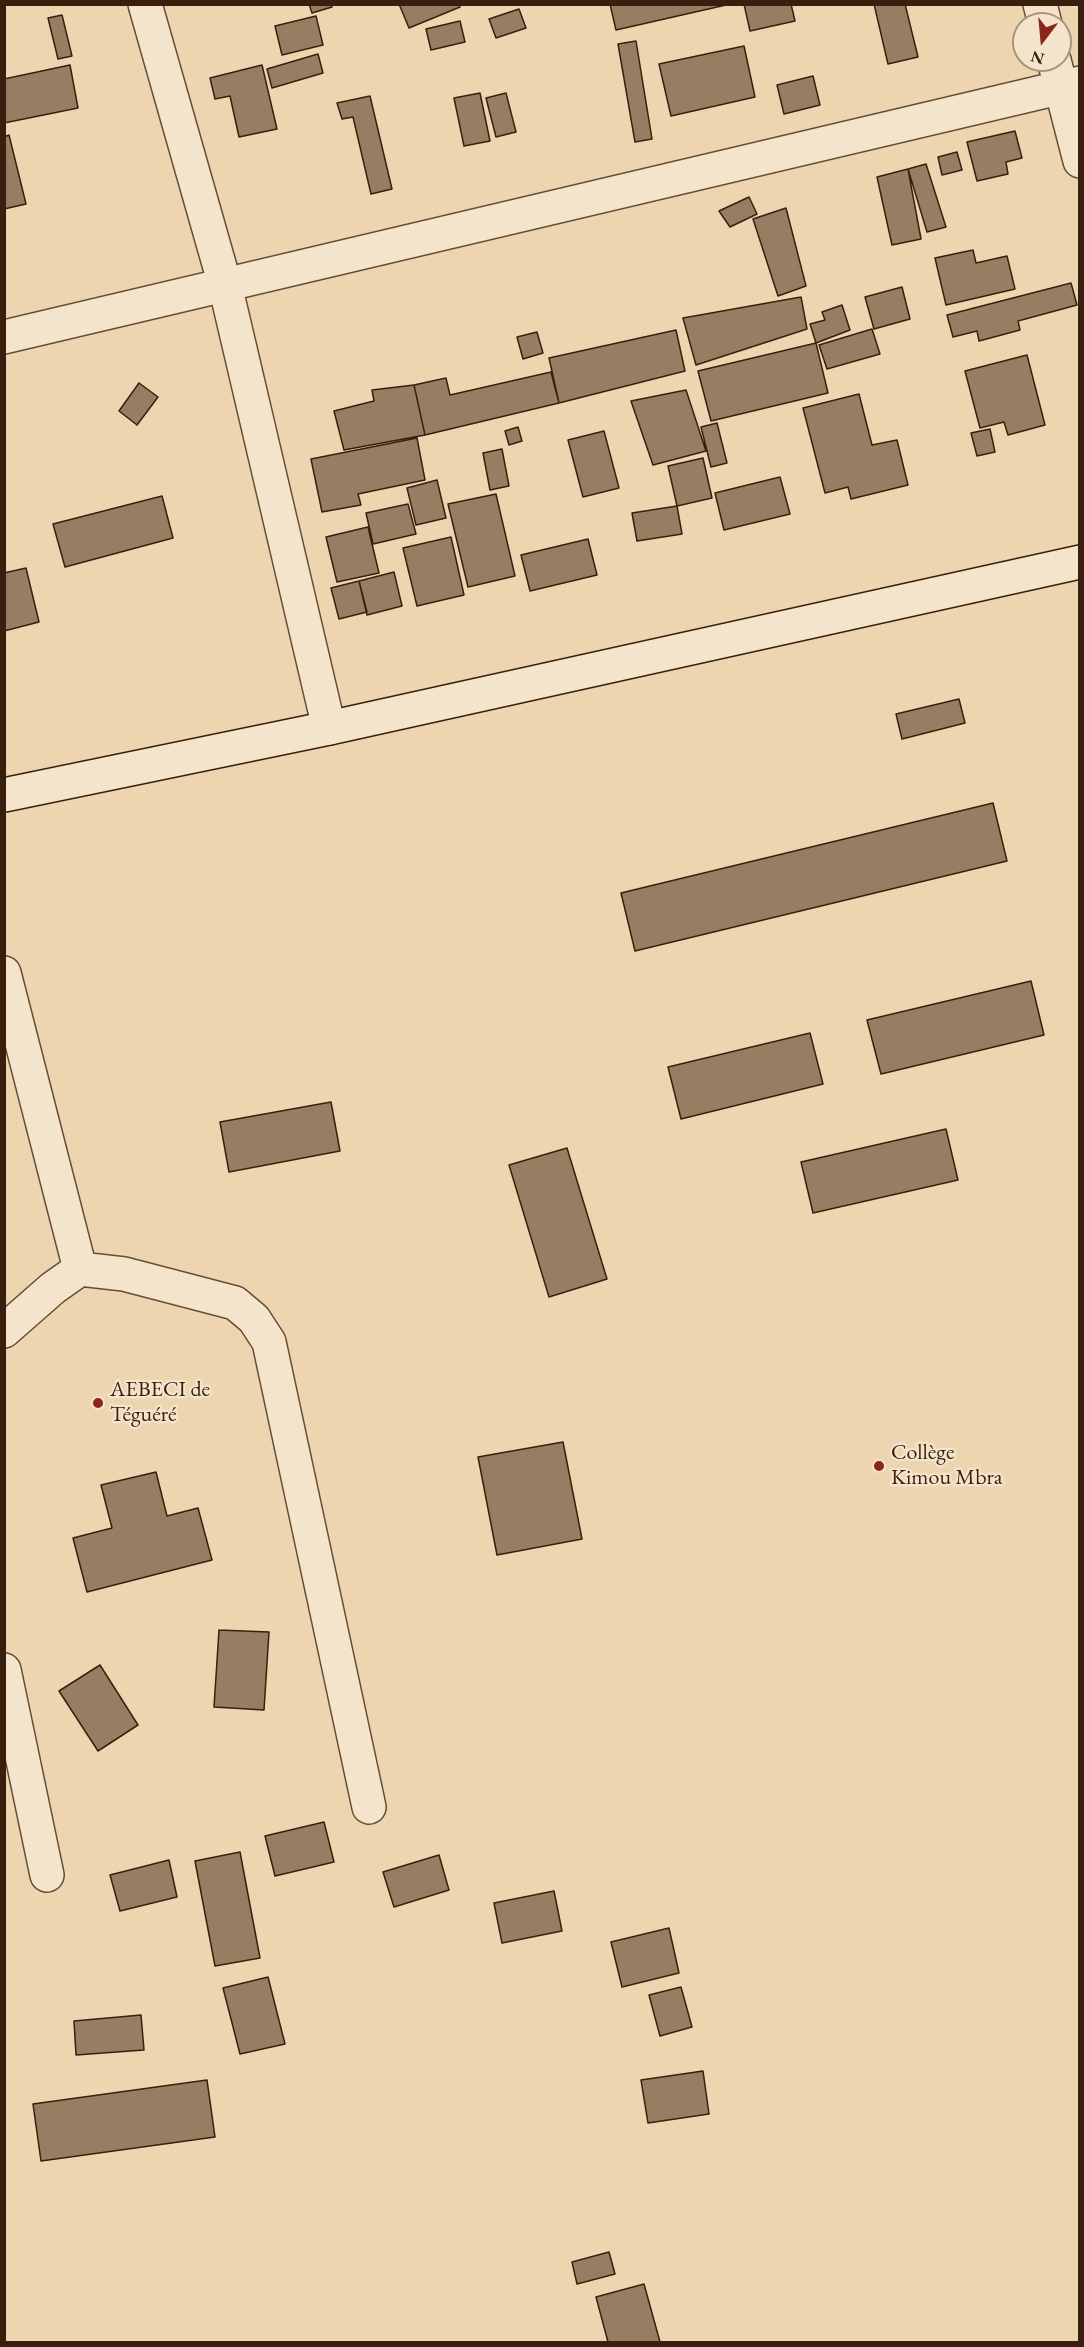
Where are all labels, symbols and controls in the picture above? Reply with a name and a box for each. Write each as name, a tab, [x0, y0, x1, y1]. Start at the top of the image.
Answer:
north arrow	[1012, 12, 1072, 72]
text: N	[1028, 46, 1047, 70]
place label: AEBECI de Téguéré	[110, 1377, 210, 1428]
marker: AEBECI de Téguéré	[91, 1396, 105, 1410]
place label: Collège Kimou Mbra	[891, 1440, 1003, 1492]
marker: Collège Kimou Mbra	[872, 1459, 886, 1473]

